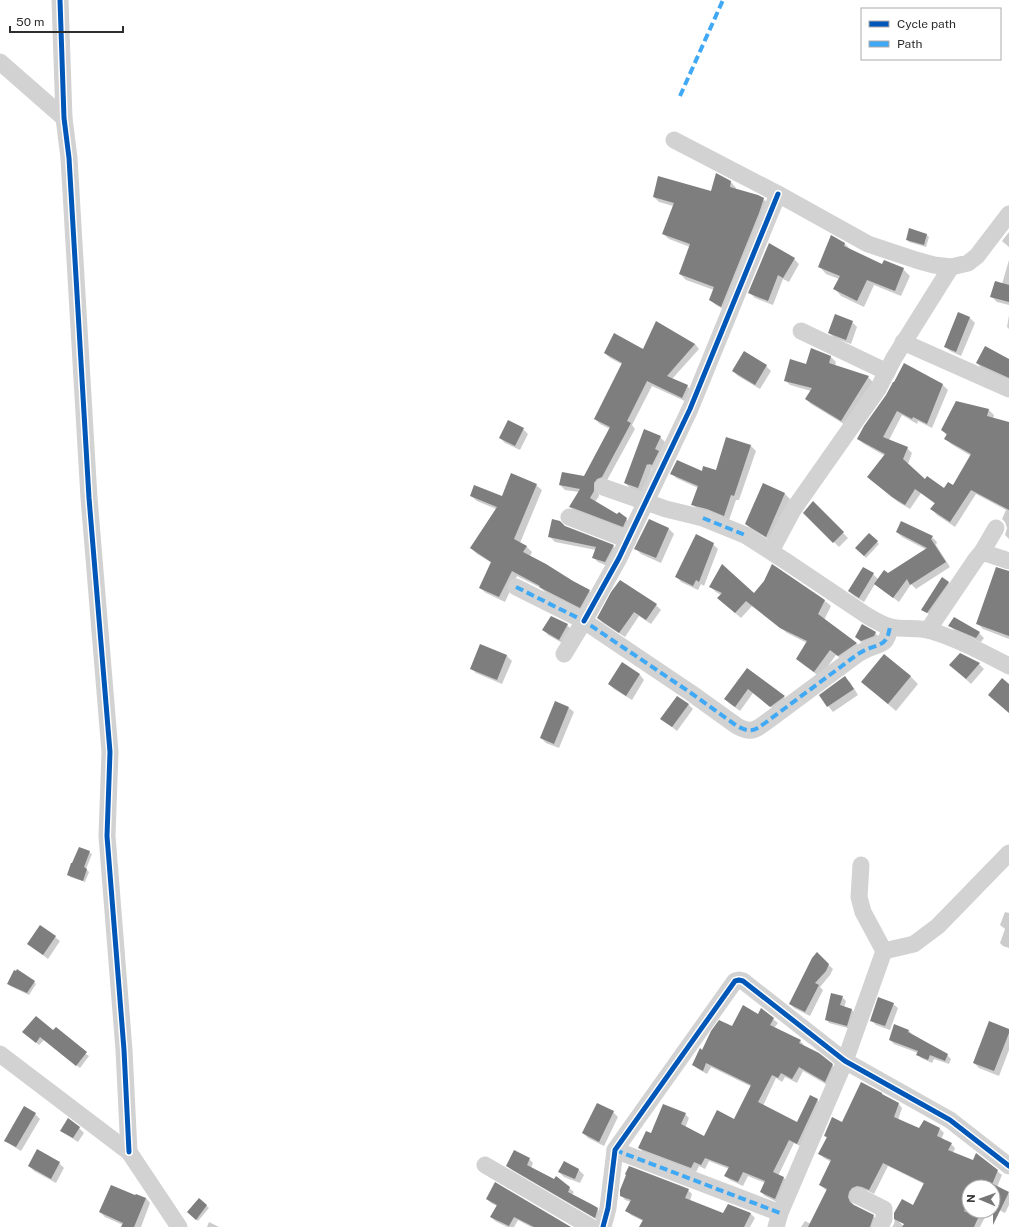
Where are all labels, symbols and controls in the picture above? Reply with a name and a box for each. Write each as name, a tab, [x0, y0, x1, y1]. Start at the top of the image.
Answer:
scale bar	[10, 8, 123, 34]
legend	[861, 8, 1001, 60]
text: 50 m	[16, 15, 44, 29]
text: Cycle path	[897, 17, 956, 31]
text: Path	[897, 37, 923, 51]
north arrow	[961, 1179, 1001, 1219]
text: N	[965, 1194, 977, 1203]

